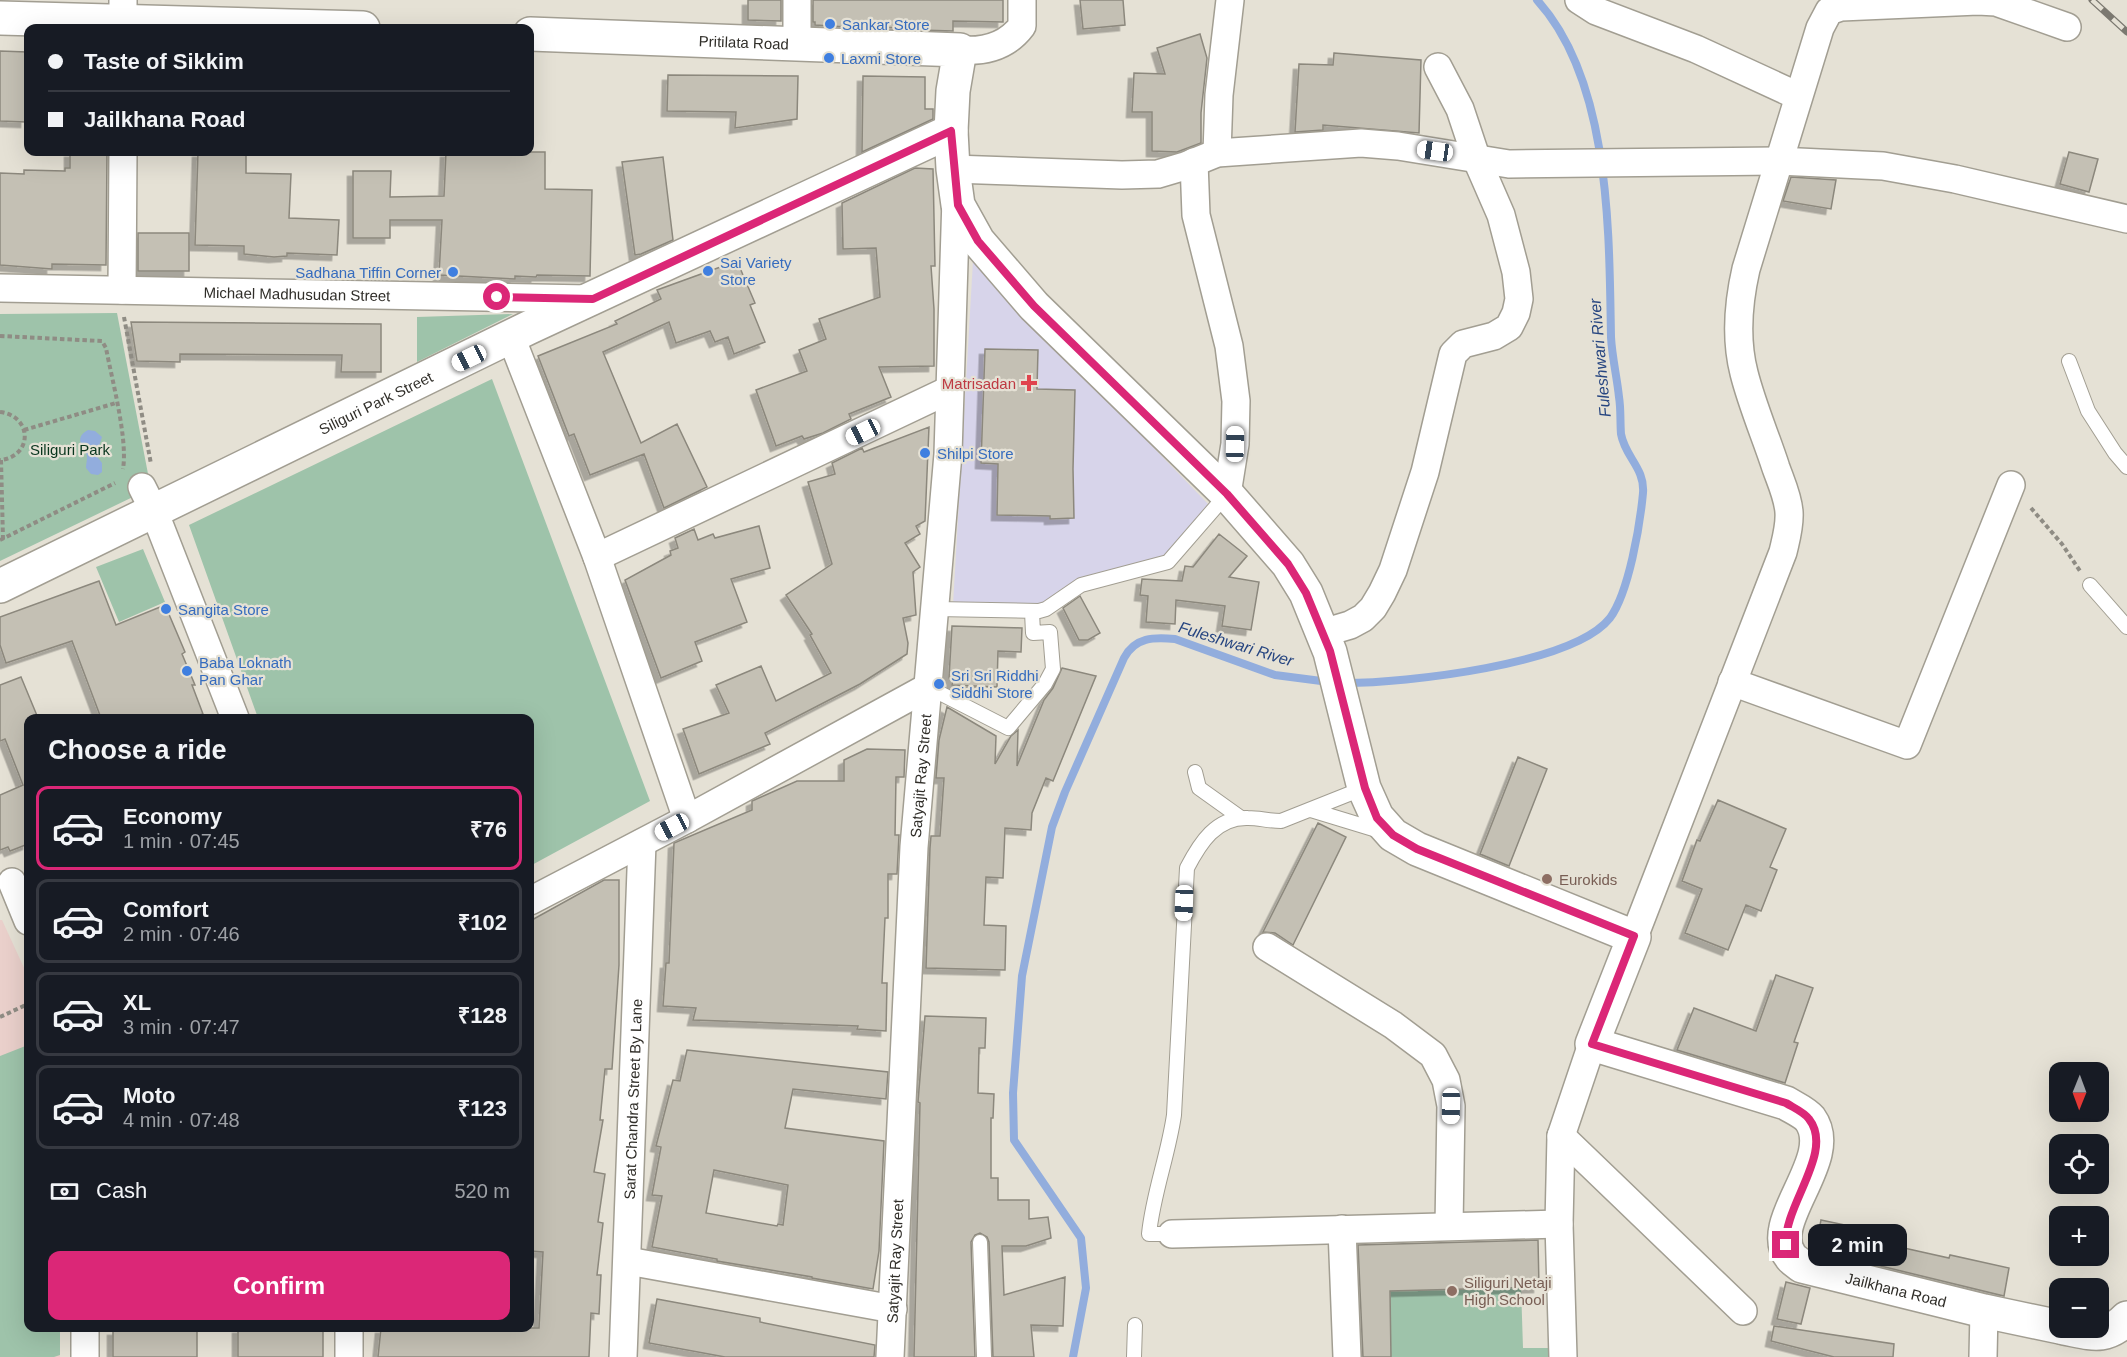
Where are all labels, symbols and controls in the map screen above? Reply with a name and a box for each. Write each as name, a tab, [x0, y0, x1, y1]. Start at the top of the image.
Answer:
place label: Sankar Store	[842, 16, 930, 33]
marker: Sankar Store	[823, 17, 837, 31]
street label: Pritilata Road	[699, 32, 789, 52]
text: Taste of Sikkim	[84, 49, 244, 74]
place label: Laxmi Store	[841, 50, 921, 67]
marker: Laxmi Store	[822, 51, 836, 65]
text: Jailkhana Road	[84, 107, 245, 132]
car	[1416, 140, 1454, 162]
place label: Sai Variety Store	[720, 254, 792, 288]
place label: Sadhana Tiffin Corner	[295, 264, 441, 281]
marker: Sai Variety Store	[701, 264, 715, 278]
marker: Sadhana Tiffin Corner	[446, 265, 460, 279]
street label: Michael Madhusudan Street	[203, 283, 391, 304]
route start	[483, 283, 510, 310]
water label: Fuleshwari River	[1586, 297, 1614, 418]
car	[449, 342, 489, 374]
street label: Siliguri Park Street	[316, 367, 436, 437]
marker: Matrisadan	[1020, 374, 1038, 392]
place label: Matrisadan	[942, 375, 1016, 392]
car	[843, 416, 883, 448]
car	[1226, 426, 1244, 462]
park label: Siliguri Park	[30, 441, 111, 458]
place label: Shilpi Store	[937, 445, 1014, 462]
marker: Shilpi Store	[918, 446, 932, 460]
place label: Sangita Store	[178, 601, 269, 618]
marker: Sangita Store	[159, 602, 173, 616]
water label: Fuleshwari River	[1177, 618, 1296, 670]
place label: Baba Loknath Pan Ghar	[199, 654, 292, 688]
marker: Baba Loknath Pan Ghar	[180, 664, 194, 678]
place label: Sri Sri Riddhi Siddhi Store	[951, 667, 1039, 701]
marker: Sri Sri Riddhi Siddhi Store	[932, 677, 946, 691]
street label: Satyajit Ray Street	[906, 712, 934, 838]
text: Choose a ride	[48, 735, 227, 765]
icon: car	[51, 801, 105, 855]
text: Economy	[123, 804, 222, 829]
car	[652, 811, 692, 843]
text: ₹76	[470, 817, 507, 842]
text: 1 min · 07:45	[123, 830, 240, 852]
place label: Eurokids	[1559, 871, 1617, 888]
marker: Eurokids	[1540, 872, 1554, 886]
car	[1174, 885, 1194, 921]
icon: car	[51, 894, 105, 948]
text: Comfort	[123, 897, 209, 922]
text: ₹102	[458, 910, 507, 935]
text: 2 min · 07:46	[123, 923, 240, 945]
icon: car	[51, 987, 105, 1041]
text: XL	[123, 990, 151, 1015]
street label: Sarat Chandra Street By Lane	[620, 998, 645, 1200]
text: ₹128	[458, 1003, 507, 1028]
text: 3 min · 07:47	[123, 1016, 240, 1038]
north arrow	[2049, 1062, 2109, 1122]
map controls	[2049, 1062, 2109, 1338]
icon: car	[51, 1080, 105, 1134]
text: Moto	[123, 1083, 176, 1108]
car	[1442, 1088, 1460, 1124]
text: ₹123	[458, 1096, 507, 1121]
text: 4 min · 07:48	[123, 1109, 240, 1131]
button: locate	[2049, 1134, 2109, 1194]
icon: cash	[48, 1175, 81, 1208]
text: Cash	[96, 1178, 147, 1203]
text: 520 m	[454, 1180, 510, 1202]
street label: Satyajit Ray Street	[883, 1198, 906, 1324]
button: +	[2049, 1206, 2109, 1266]
callout: 2 min	[1807, 1224, 1906, 1266]
route end	[1772, 1231, 1799, 1258]
text: 2 min	[1831, 1234, 1884, 1256]
button: Confirm	[48, 1251, 510, 1320]
street label: Jailkhana Road	[1844, 1269, 1948, 1310]
place label: Siliguri Netaji High School	[1464, 1274, 1552, 1308]
button: −	[2049, 1278, 2109, 1338]
marker: Siliguri Netaji High School	[1445, 1284, 1459, 1298]

